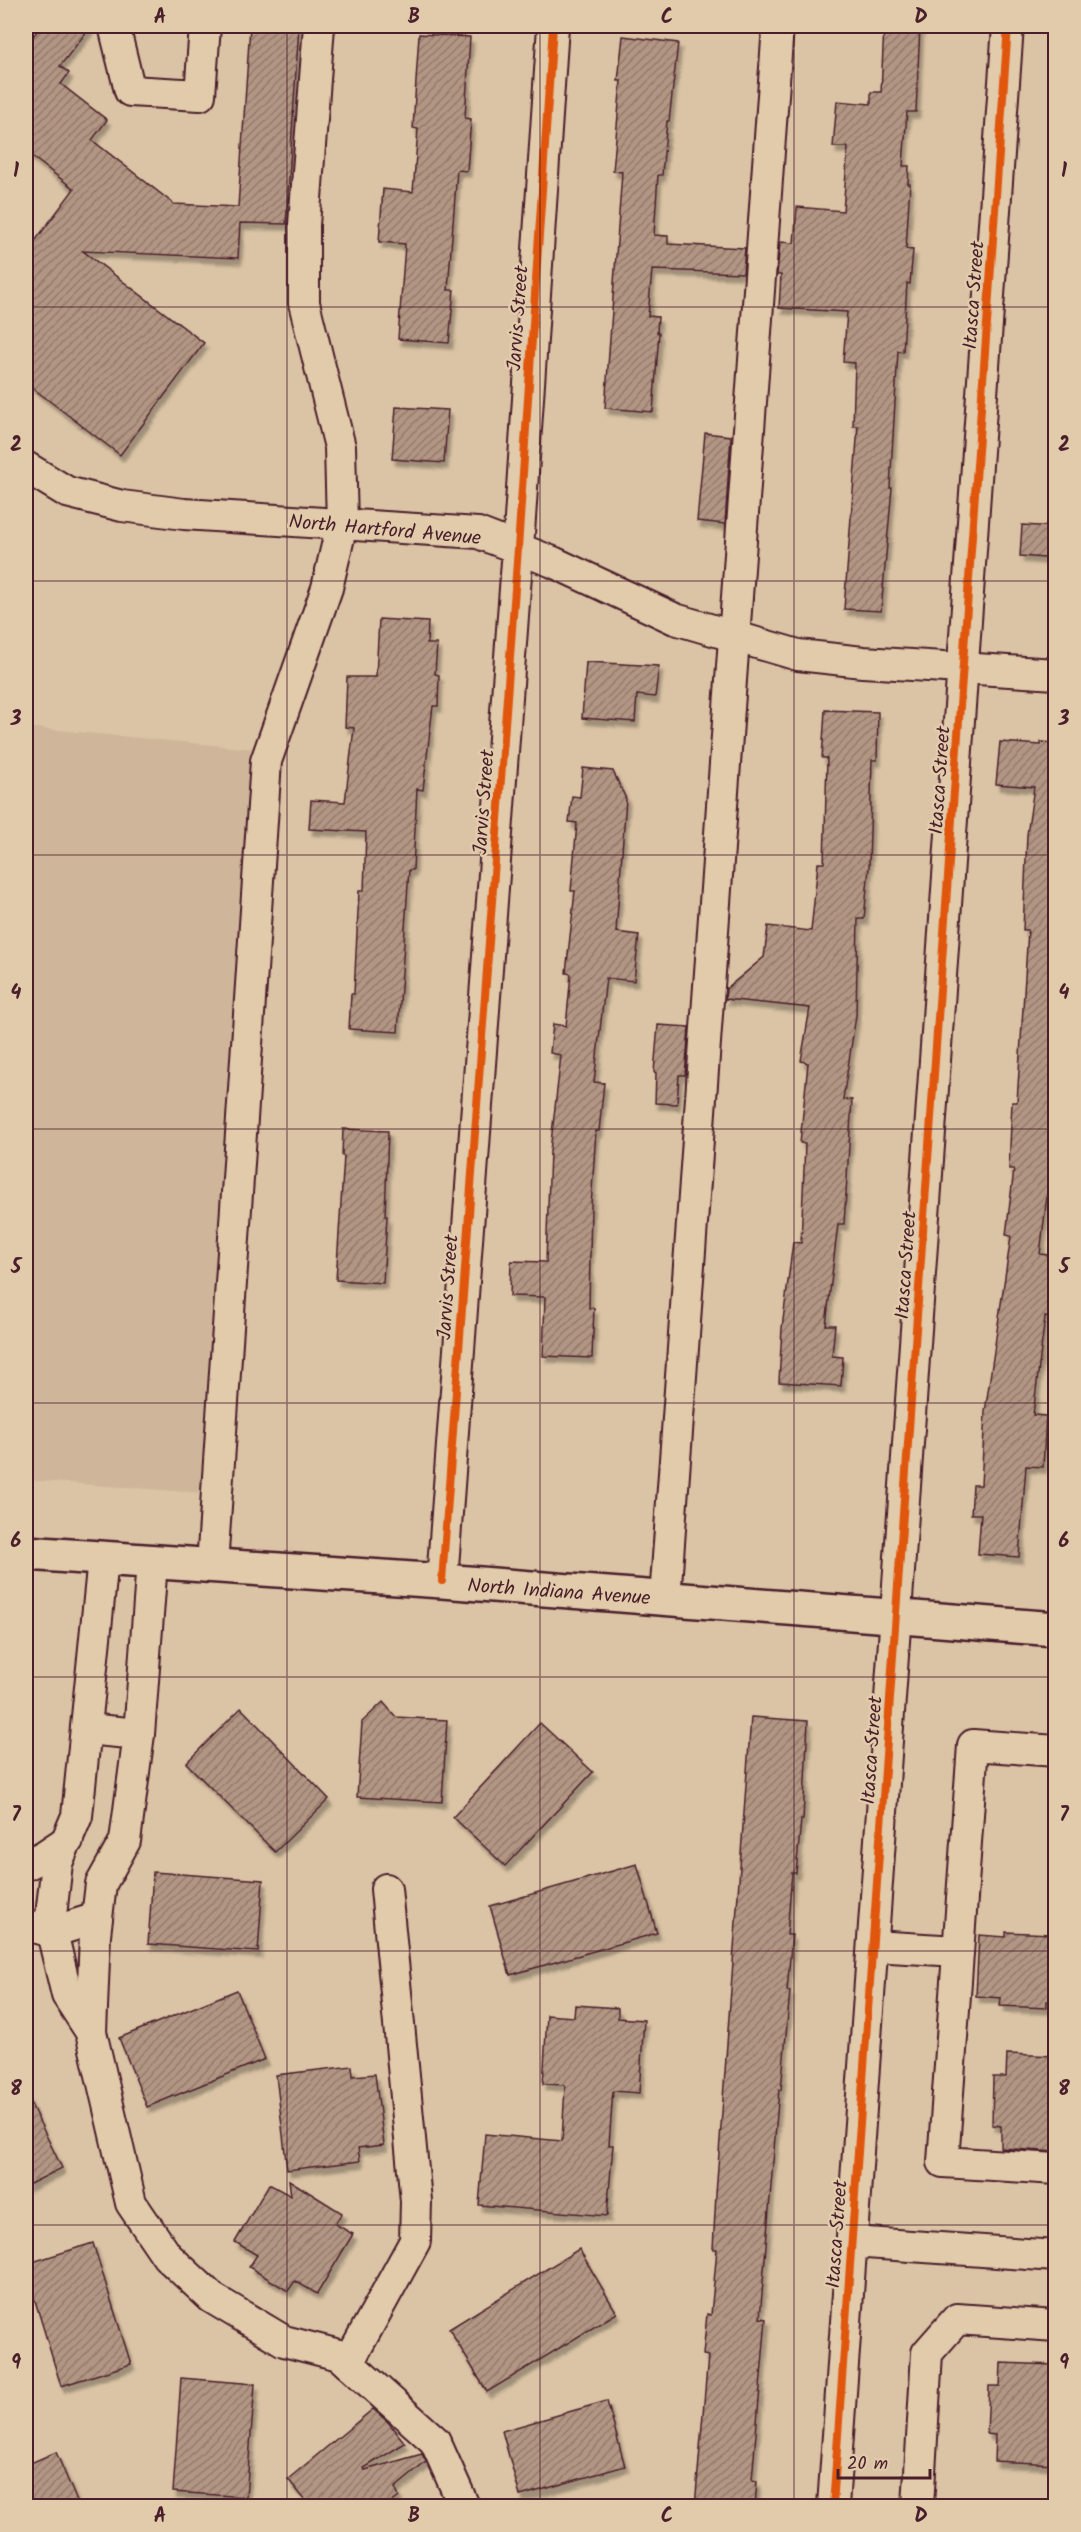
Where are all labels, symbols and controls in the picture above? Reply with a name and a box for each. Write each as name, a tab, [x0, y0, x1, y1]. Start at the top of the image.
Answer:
text: A	[154, 2, 166, 34]
text: B	[408, 2, 420, 34]
text: C	[661, 2, 673, 34]
text: D	[914, 2, 928, 34]
text: 1	[13, 156, 19, 188]
text: 1	[1061, 156, 1067, 188]
street label: Itasca Street	[955, 239, 995, 351]
street label: Jarvis Street	[499, 264, 539, 372]
text: 2	[10, 430, 22, 462]
text: 2	[1058, 430, 1070, 462]
street label: North Hartford Avenue	[287, 507, 482, 555]
text: 3	[10, 704, 22, 736]
text: 3	[1058, 704, 1070, 736]
street label: Itasca Street	[921, 724, 961, 836]
street label: Jarvis Street	[465, 748, 505, 856]
text: 4	[11, 978, 22, 1010]
text: 4	[1059, 978, 1070, 1010]
street label: Itasca Street	[887, 1209, 927, 1321]
street label: Jarvis Street	[429, 1233, 469, 1341]
text: 5	[10, 1252, 23, 1284]
text: 5	[1058, 1252, 1071, 1284]
text: 6	[11, 1526, 22, 1558]
text: 6	[1059, 1526, 1070, 1558]
street label: North Indiana Avenue	[466, 1571, 652, 1615]
street label: Itasca Street	[853, 1694, 893, 1806]
text: 7	[11, 1800, 21, 1832]
text: 7	[1059, 1800, 1069, 1832]
text: 8	[10, 2074, 22, 2106]
text: 8	[1058, 2074, 1070, 2106]
street label: Itasca Street	[818, 2178, 858, 2290]
text: 9	[11, 2348, 21, 2380]
text: 9	[1059, 2348, 1069, 2380]
scale bar	[838, 2442, 930, 2480]
text: 20 m	[847, 2450, 888, 2479]
text: A	[154, 2501, 166, 2532]
text: B	[408, 2501, 420, 2532]
text: C	[661, 2501, 673, 2532]
text: D	[914, 2501, 928, 2532]

